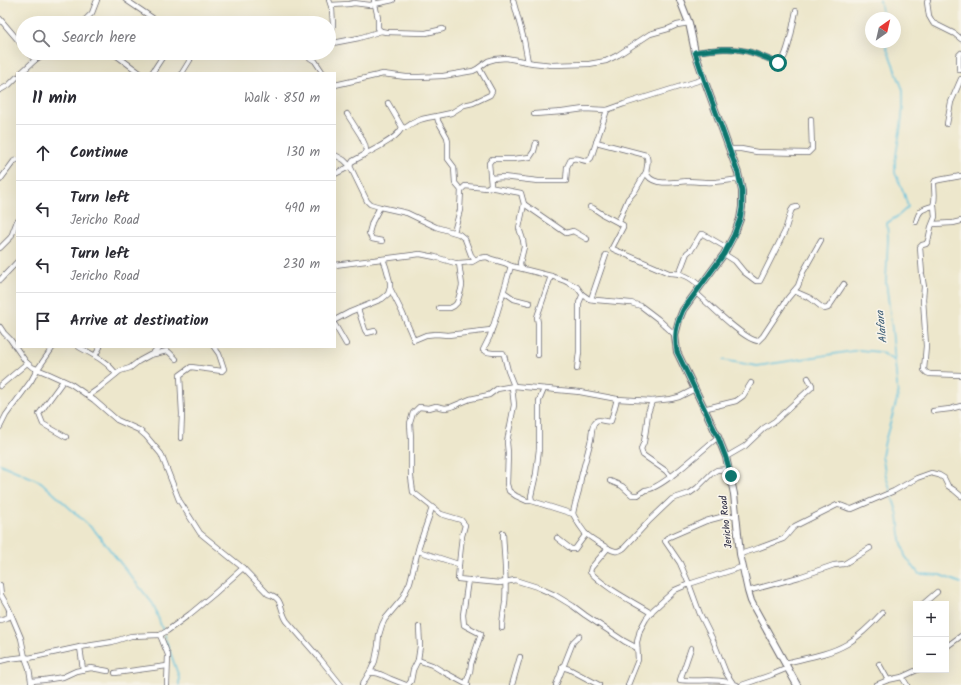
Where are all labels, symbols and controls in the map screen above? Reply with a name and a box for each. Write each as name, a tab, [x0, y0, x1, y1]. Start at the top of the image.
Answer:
north arrow	[865, 12, 901, 48]
search box	[16, 16, 336, 60]
text: Search here	[62, 26, 136, 50]
icon: search	[30, 27, 52, 49]
route start	[769, 54, 787, 72]
text: 11 min	[32, 85, 77, 112]
text: Walk · 850 m	[244, 88, 320, 109]
text: Continue	[70, 141, 128, 165]
icon: ahead	[32, 142, 54, 164]
text: 130 m	[286, 142, 320, 163]
text: Turn left	[70, 186, 130, 210]
icon: left	[32, 198, 54, 220]
text: 490 m	[284, 198, 320, 219]
text: Jericho Road	[70, 210, 139, 231]
text: Turn left	[70, 242, 130, 266]
icon: left	[32, 254, 54, 276]
text: 230 m	[283, 254, 320, 275]
text: Jericho Road	[70, 266, 139, 287]
text: Arrive at destination	[70, 309, 209, 333]
water label: Alafara	[871, 309, 893, 344]
icon: arrive	[32, 310, 54, 332]
route end	[722, 467, 740, 485]
street label: Jericho Road	[715, 494, 737, 549]
map controls	[913, 601, 949, 673]
button: +	[913, 601, 949, 637]
button: −	[913, 637, 949, 673]

